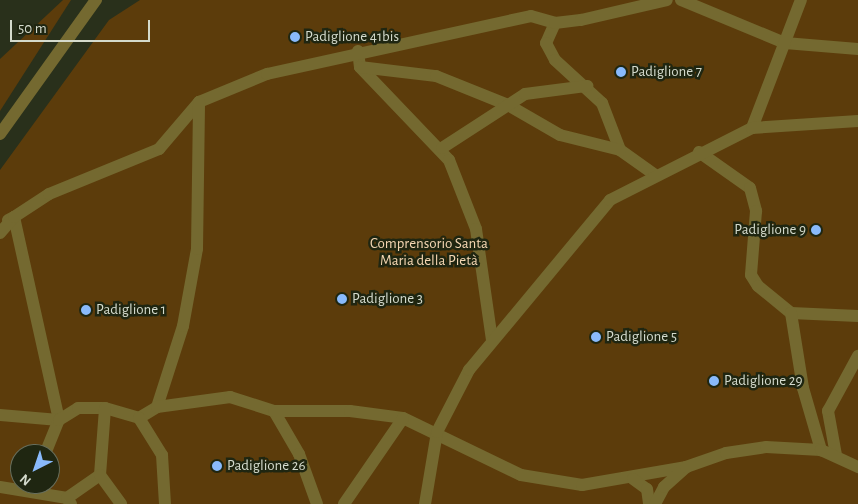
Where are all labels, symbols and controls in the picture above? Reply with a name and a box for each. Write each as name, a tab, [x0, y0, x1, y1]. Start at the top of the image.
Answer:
scale bar	[12, 10, 152, 42]
text: 50 m	[18, 21, 47, 36]
place label: Padiglione 41bis	[305, 28, 399, 46]
marker: Padiglione 41bis	[289, 31, 301, 43]
place label: Padiglione 7	[631, 63, 702, 81]
marker: Padiglione 7	[615, 66, 627, 78]
place label: Padiglione 9	[734, 221, 806, 239]
marker: Padiglione 9	[810, 224, 822, 236]
park label: Comprensorio Santa Maria della Pietà	[370, 234, 488, 269]
place label: Padiglione 3	[352, 290, 423, 308]
marker: Padiglione 3	[336, 293, 348, 305]
place label: Padiglione 1	[96, 301, 166, 319]
marker: Padiglione 1	[80, 304, 92, 316]
place label: Padiglione 5	[606, 328, 677, 346]
marker: Padiglione 5	[590, 331, 602, 343]
place label: Padiglione 29	[724, 372, 803, 390]
marker: Padiglione 29	[708, 375, 720, 387]
north arrow	[10, 444, 60, 494]
place label: Padiglione 26	[227, 457, 306, 475]
marker: Padiglione 26	[211, 460, 223, 472]
text: N	[18, 471, 34, 488]

